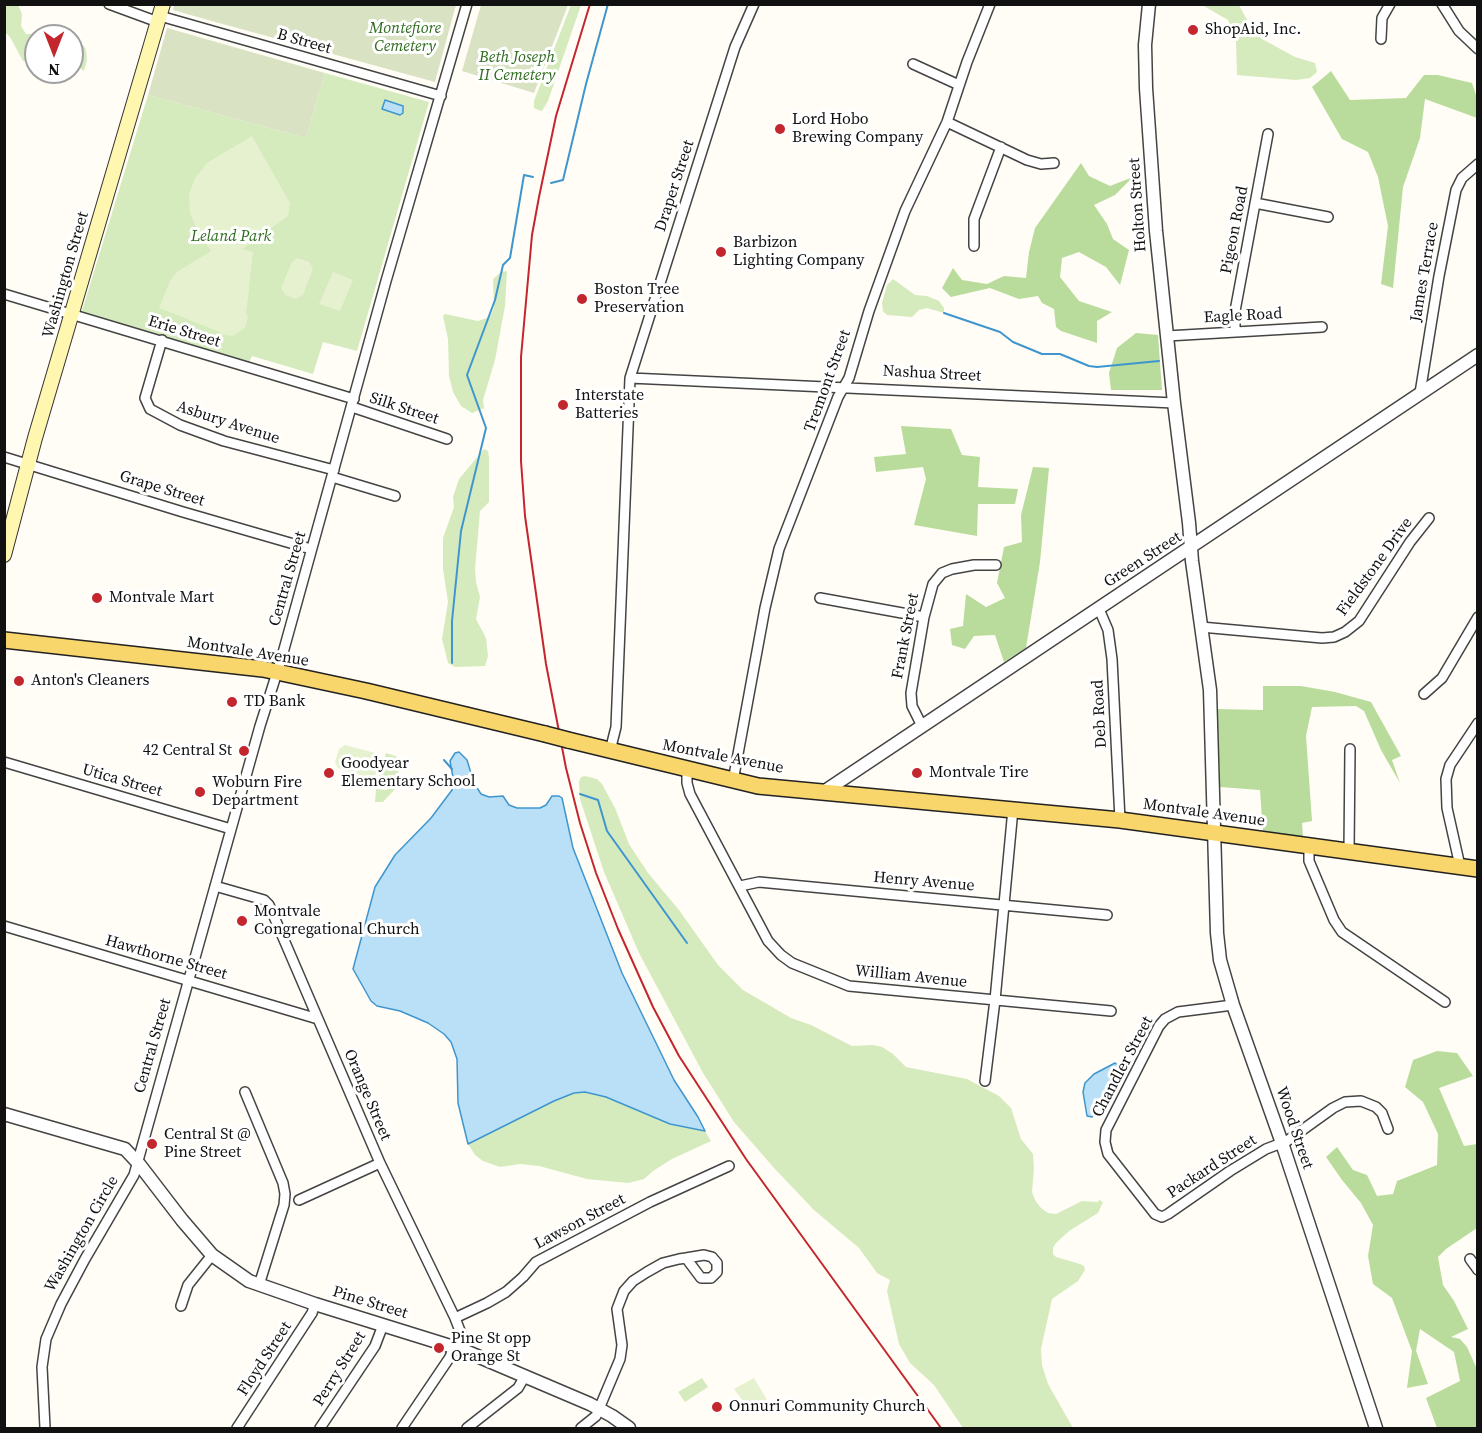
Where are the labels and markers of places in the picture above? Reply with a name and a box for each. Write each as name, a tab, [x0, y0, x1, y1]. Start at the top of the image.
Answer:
place label: ShopAid, Inc.	[1205, 20, 1301, 40]
marker: ShopAid, Inc.	[1186, 23, 1200, 37]
place label: Lord Hobo Brewing Company	[792, 110, 923, 148]
marker: Lord Hobo Brewing Company	[773, 122, 787, 136]
place label: Barbizon Lighting Company	[733, 233, 865, 271]
marker: Barbizon Lighting Company	[714, 245, 728, 259]
place label: Boston Tree Preservation	[594, 280, 684, 318]
marker: Boston Tree Preservation	[575, 292, 589, 306]
place label: Interstate Batteries	[575, 386, 644, 424]
marker: Interstate Batteries	[556, 398, 570, 412]
place label: Montvale Mart	[109, 588, 214, 608]
marker: Montvale Mart	[90, 591, 104, 605]
place label: Anton's Cleaners	[31, 671, 150, 691]
marker: Anton's Cleaners	[12, 674, 26, 688]
place label: TD Bank	[244, 692, 305, 712]
marker: TD Bank	[225, 695, 239, 709]
place label: 42 Central St	[143, 741, 232, 761]
marker: 42 Central St	[237, 744, 251, 758]
place label: Goodyear Elementary School	[341, 754, 475, 792]
place label: Montvale Tire	[929, 763, 1029, 783]
marker: Goodyear Elementary School	[322, 766, 336, 780]
marker: Montvale Tire	[910, 766, 924, 780]
place label: Woburn Fire Department	[212, 773, 302, 811]
marker: Woburn Fire Department	[193, 785, 207, 799]
place label: Montvale Congregational Church	[254, 902, 420, 940]
marker: Montvale Congregational Church	[235, 914, 249, 928]
place label: Central St @ Pine Street	[164, 1125, 251, 1163]
marker: Central St @ Pine Street	[145, 1137, 159, 1151]
place label: Pine St opp Orange St	[451, 1329, 531, 1367]
marker: Pine St opp Orange St	[432, 1341, 446, 1355]
place label: Onnuri Community Church	[729, 1397, 926, 1417]
marker: Onnuri Community Church	[710, 1400, 724, 1414]

